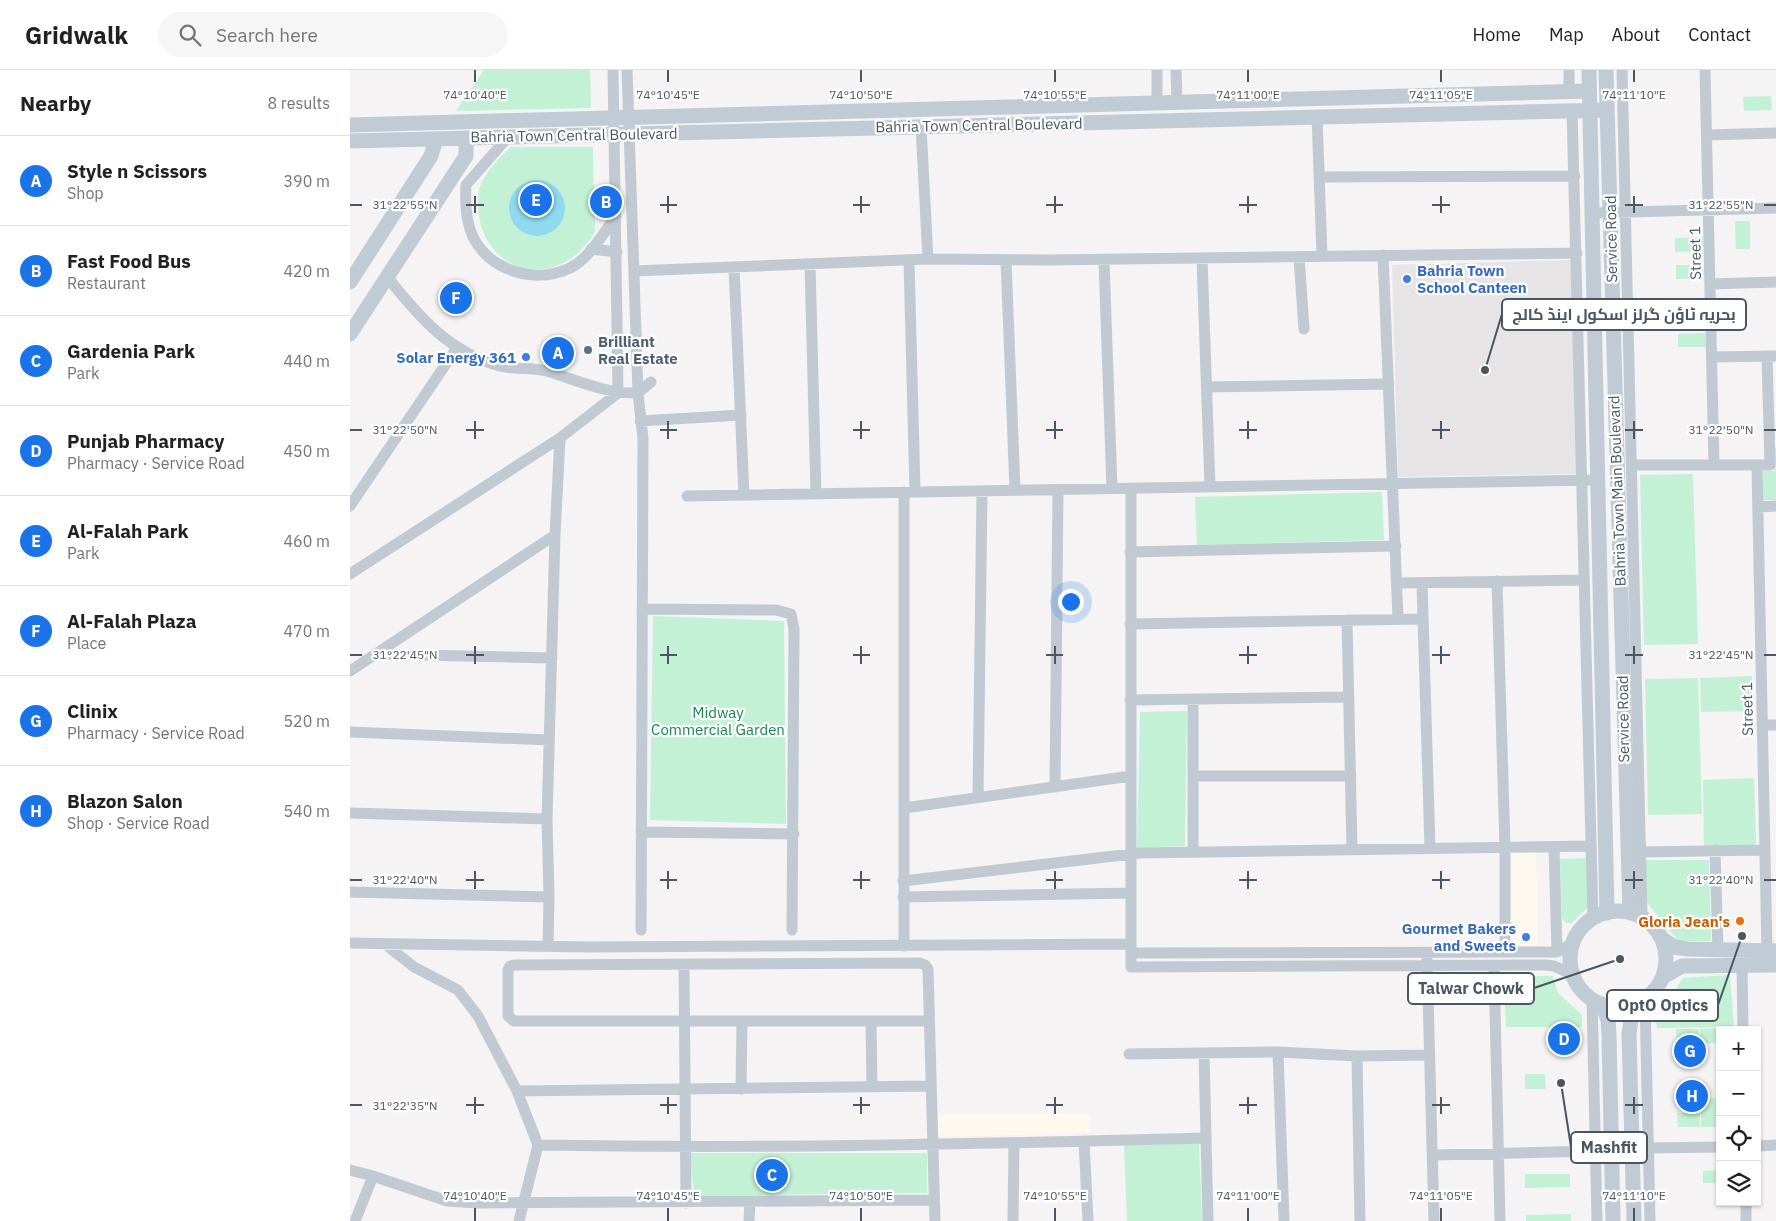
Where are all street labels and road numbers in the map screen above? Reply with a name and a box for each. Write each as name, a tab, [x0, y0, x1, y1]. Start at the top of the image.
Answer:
street label: Bahria Town Central Boulevard	[875, 114, 1083, 136]
street label: Bahria Town Central Boulevard	[470, 124, 678, 146]
street label: Service Road	[1601, 195, 1621, 283]
street label: Street 1	[1685, 226, 1705, 280]
street label: Bahria Town Main Boulevard	[1604, 395, 1630, 587]
street label: Service Road	[1613, 675, 1633, 763]
street label: Street 1	[1737, 682, 1757, 736]

